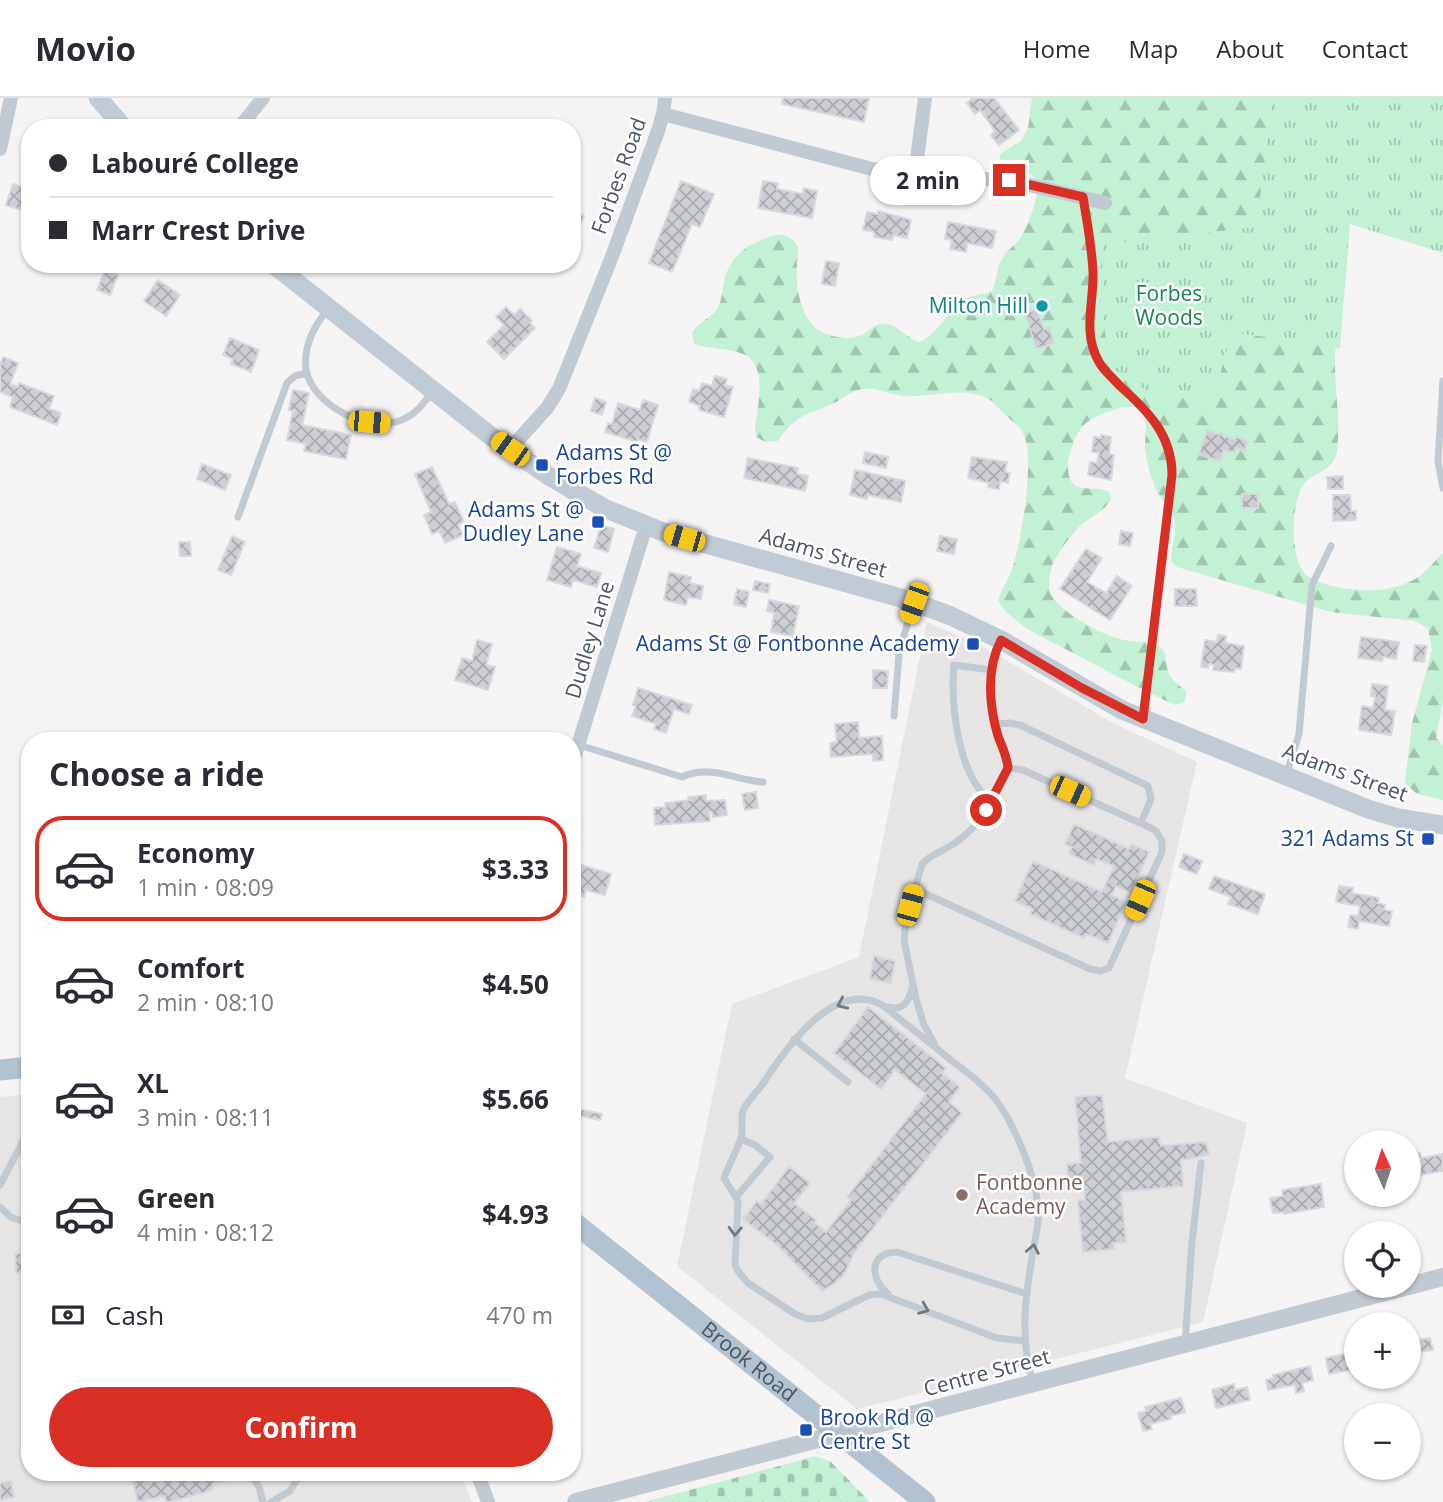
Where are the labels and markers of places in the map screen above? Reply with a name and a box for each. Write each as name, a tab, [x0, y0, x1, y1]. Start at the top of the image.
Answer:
place label: Milton Hill	[929, 291, 1028, 319]
marker: Milton Hill	[1034, 298, 1050, 314]
place label: Adams St @ Forbes Rd	[556, 438, 672, 490]
marker: Adams St @ Forbes Rd	[534, 457, 550, 473]
place label: Adams St @ Dudley Lane	[463, 495, 584, 547]
marker: Adams St @ Dudley Lane	[590, 514, 606, 530]
place label: Adams St @ Fontbonne Academy	[636, 629, 959, 657]
marker: Adams St @ Fontbonne Academy	[965, 636, 981, 652]
place label: 321 Adams St	[1281, 824, 1414, 852]
marker: 321 Adams St	[1420, 831, 1436, 847]
place label: Fontbonne Academy	[976, 1168, 1083, 1220]
marker: Fontbonne Academy	[954, 1187, 970, 1203]
place label: Brook Rd @ Centre St	[820, 1403, 934, 1455]
marker: Brook Rd @ Centre St	[798, 1422, 814, 1438]

